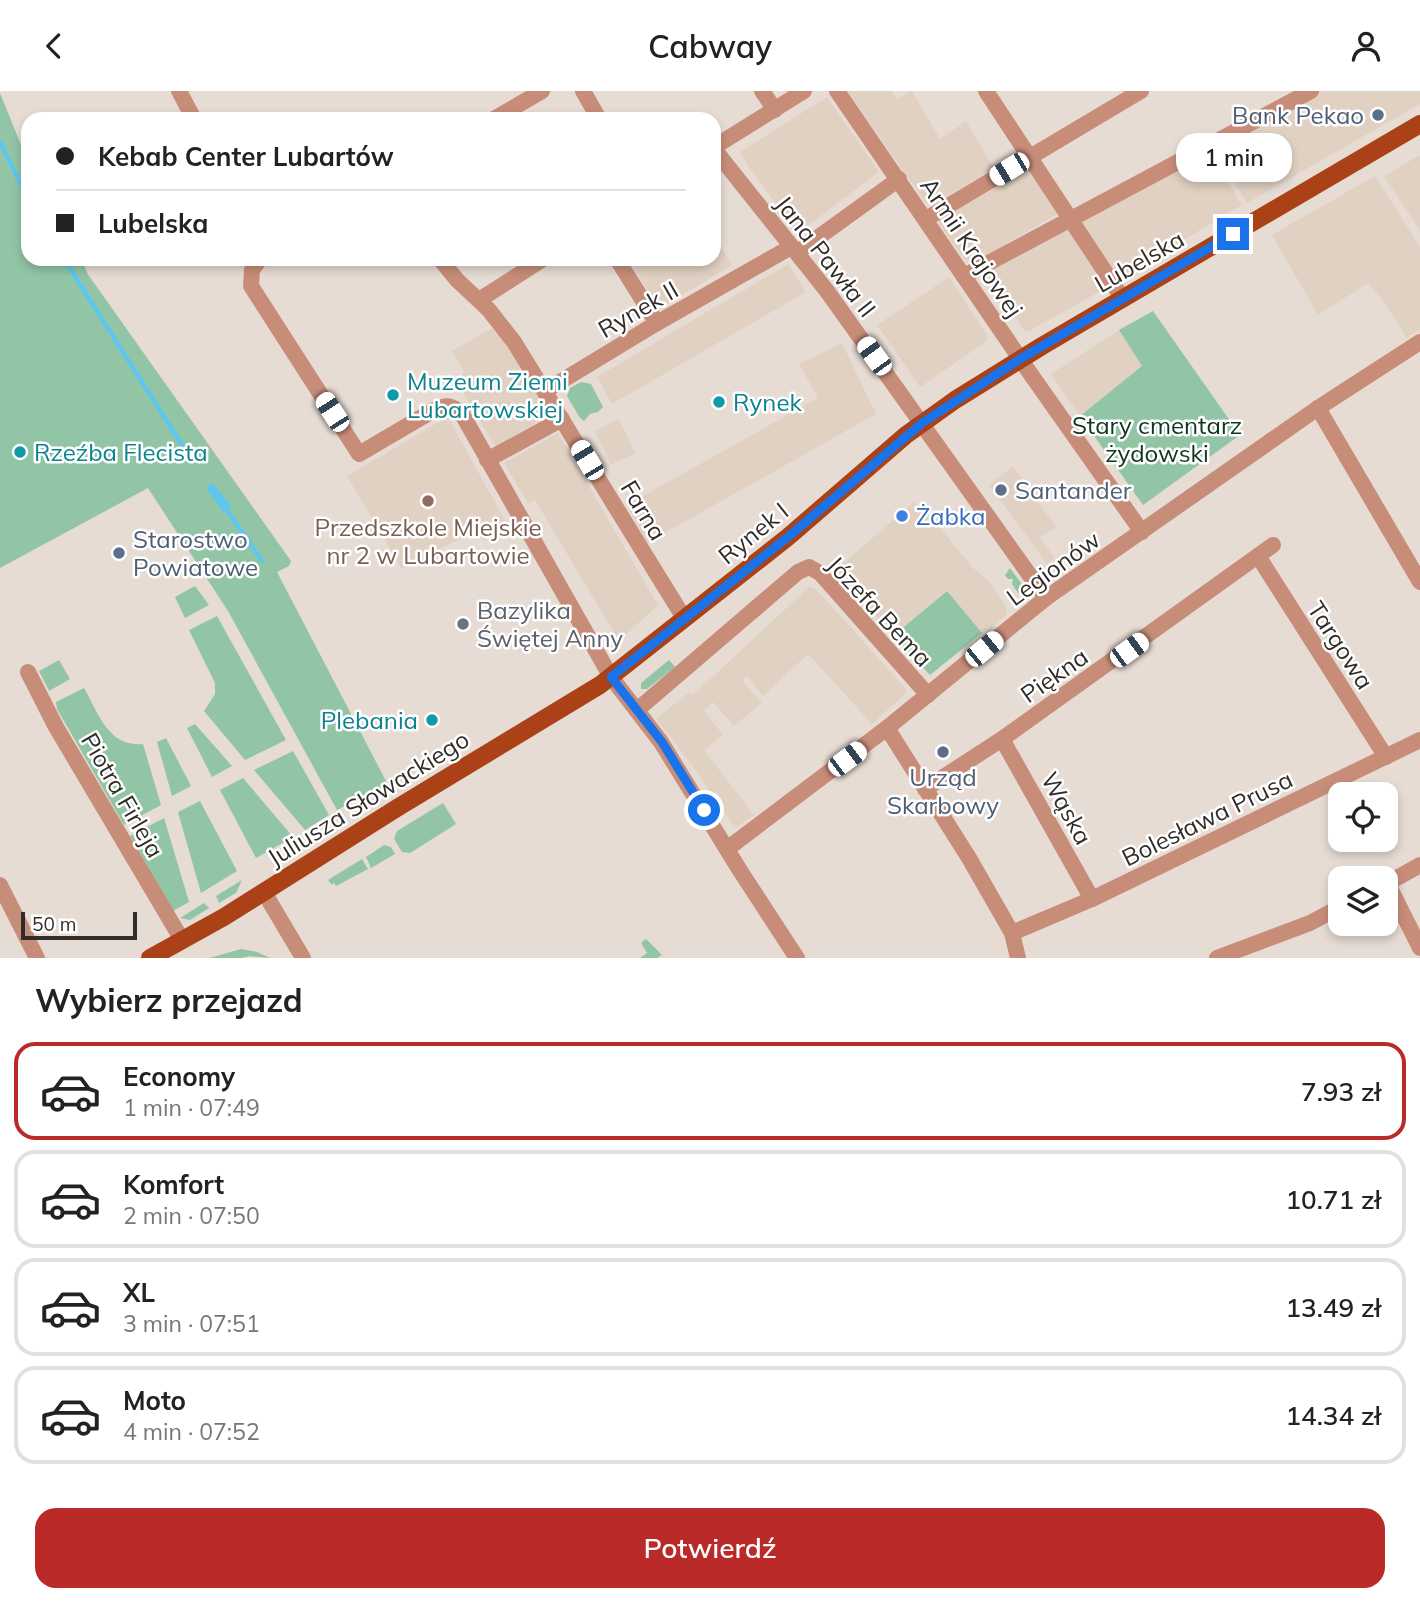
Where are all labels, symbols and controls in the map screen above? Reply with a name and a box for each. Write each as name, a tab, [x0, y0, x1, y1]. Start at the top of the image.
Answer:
text: Cabway	[648, 26, 772, 66]
icon: back	[35, 27, 73, 65]
icon: person	[1347, 27, 1385, 65]
place label: Bank Pekao	[1232, 100, 1364, 130]
marker: Bank Pekao	[1370, 107, 1386, 123]
callout: 1 min	[1175, 132, 1291, 181]
text: Kebab Center Lubartów	[98, 140, 394, 173]
text: 1 min	[1204, 143, 1264, 172]
car	[986, 149, 1033, 189]
street label: Armii Krajowej	[914, 171, 1030, 323]
street label: Jana Pawła II	[769, 189, 883, 323]
text: Lubelska	[98, 207, 208, 240]
route end	[1217, 218, 1249, 250]
street label: Lubelska	[1089, 223, 1189, 299]
street label: Rynek II	[593, 274, 683, 344]
car	[854, 333, 895, 379]
place label: Muzeum Ziemi Lubartowskiej	[407, 366, 568, 424]
marker: Muzeum Ziemi Lubartowskiej	[385, 387, 401, 403]
place label: Rynek	[733, 387, 802, 417]
car	[312, 389, 353, 435]
marker: Rynek	[711, 394, 727, 410]
park label: Stary cmentarz żydowski	[1072, 410, 1242, 468]
place label: Rzeźba Flecista	[34, 437, 208, 467]
car	[568, 437, 607, 483]
marker: Rzeźba Flecista	[12, 444, 28, 460]
street label: Farna	[615, 475, 673, 545]
place label: Santander	[1015, 475, 1132, 505]
marker: Santander	[993, 482, 1009, 498]
marker: Przedszkole Miejskie nr 2 w Lubartowie	[420, 493, 436, 509]
street label: Rynek I	[712, 496, 794, 570]
place label: Żabka	[916, 501, 986, 531]
marker: Żabka	[894, 508, 910, 524]
place label: Przedszkole Miejskie nr 2 w Lubartowie	[315, 512, 541, 570]
place label: Starostwo Powiatowe	[133, 524, 258, 582]
street label: Legionów	[1000, 524, 1106, 612]
marker: Starostwo Powiatowe	[111, 545, 127, 561]
street label: Józefa Bema	[821, 549, 939, 673]
place label: Bazylika Świętej Anny	[477, 595, 623, 653]
street label: Targowa	[1302, 595, 1380, 695]
marker: Bazylika Świętej Anny	[455, 616, 471, 632]
car	[962, 628, 1007, 670]
car	[1106, 629, 1153, 671]
street label: Piękna	[1015, 641, 1093, 709]
place label: Plebania	[321, 705, 418, 735]
marker: Plebania	[424, 712, 440, 728]
street label: Juliusza Słowackiego	[262, 724, 474, 872]
street label: Piotra Firleja	[75, 727, 171, 863]
car	[824, 738, 871, 780]
marker: Urząd Skarbowy	[935, 744, 951, 760]
place label: Urząd Skarbowy	[887, 762, 999, 820]
street label: Bolesława Prusa	[1117, 764, 1297, 872]
street label: Wąska	[1035, 767, 1099, 849]
map controls	[1328, 782, 1398, 936]
button: locate	[1328, 782, 1398, 852]
route start	[688, 794, 720, 826]
button: layers	[1328, 866, 1398, 936]
scale bar	[21, 909, 136, 941]
text: 50 m	[32, 912, 76, 936]
text: Wybierz przejazd	[35, 980, 303, 1020]
icon: car	[39, 1060, 102, 1123]
text: Economy	[123, 1060, 235, 1093]
text: 7.93 zł	[1301, 1075, 1381, 1108]
text: 1 min · 07:49	[123, 1093, 260, 1122]
icon: car	[39, 1168, 102, 1231]
text: Komfort	[123, 1168, 224, 1201]
text: 10.71 zł	[1285, 1183, 1381, 1216]
text: 2 min · 07:50	[123, 1201, 260, 1230]
icon: car	[39, 1276, 102, 1339]
text: XL	[123, 1276, 155, 1309]
text: 13.49 zł	[1285, 1291, 1381, 1324]
text: 3 min · 07:51	[123, 1309, 260, 1338]
icon: car	[39, 1384, 102, 1447]
text: Moto	[123, 1384, 186, 1417]
text: 14.34 zł	[1285, 1399, 1381, 1432]
text: 4 min · 07:52	[123, 1417, 260, 1446]
button: Potwierdź	[35, 1508, 1385, 1588]

